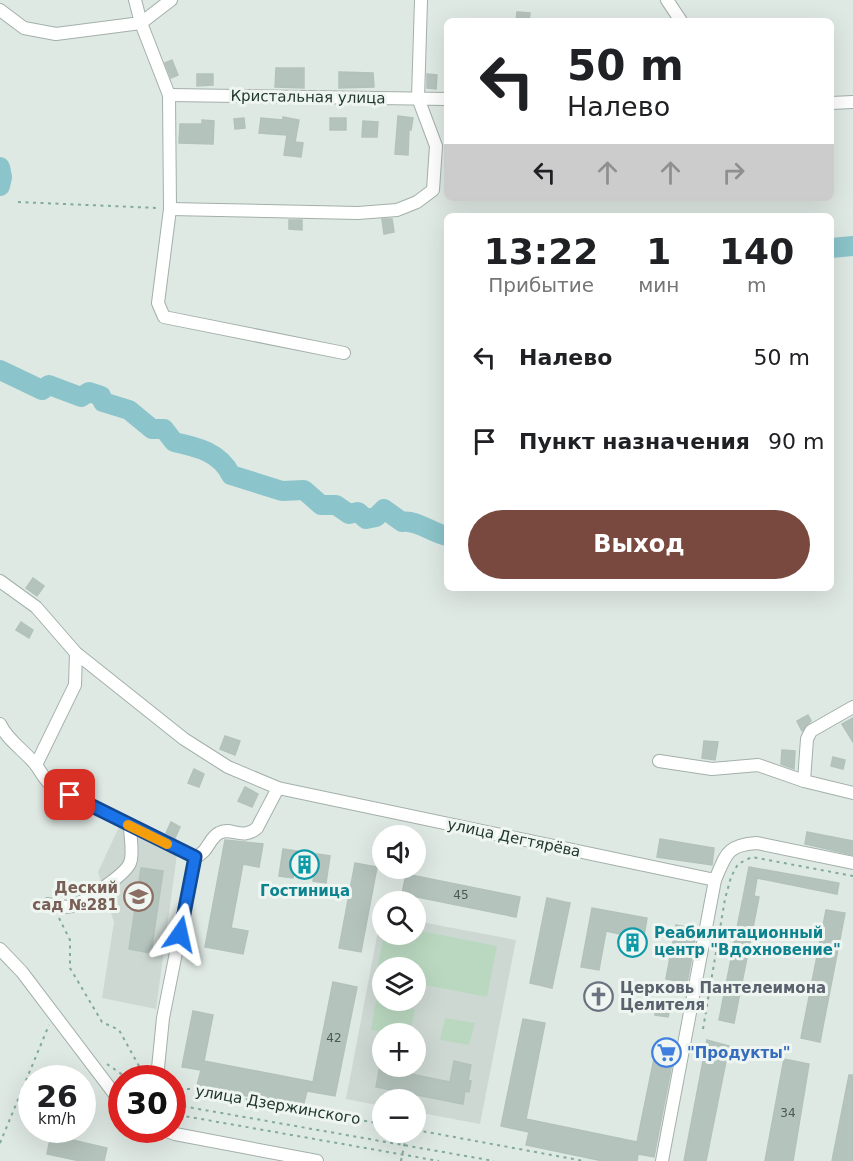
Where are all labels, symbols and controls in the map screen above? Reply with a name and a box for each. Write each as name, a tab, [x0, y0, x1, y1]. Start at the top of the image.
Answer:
text: 50 m	[567, 41, 684, 90]
icon: left	[468, 42, 546, 120]
street label: Кристальная улица	[230, 87, 386, 107]
text: Налево	[567, 91, 670, 122]
icon: left	[528, 156, 561, 189]
icon: ahead	[591, 156, 624, 189]
icon: ahead	[654, 156, 687, 189]
icon: right	[717, 156, 750, 189]
text: 13:22	[484, 231, 598, 272]
text: 1	[646, 231, 671, 272]
text: 140	[719, 231, 794, 272]
text: Прибытие	[488, 273, 594, 297]
text: мин	[638, 273, 679, 297]
text: m	[747, 273, 766, 297]
icon: left	[468, 341, 501, 374]
text: Налево	[519, 345, 612, 370]
text: 50 m	[754, 345, 810, 370]
icon: arrive	[468, 425, 501, 458]
text: Пункт назначения	[519, 429, 750, 454]
text: 90 m	[768, 429, 824, 454]
button: Выход	[468, 510, 810, 579]
pin	[44, 769, 95, 820]
icon: arrive	[53, 778, 86, 811]
street label: улица Дегтярёва	[446, 815, 582, 861]
map controls	[372, 825, 426, 1143]
button: sound	[372, 825, 426, 879]
building icon: Гостиница	[289, 848, 321, 880]
place label: Деский сад №281	[32, 879, 118, 914]
school or university icon: Деский сад №281	[123, 881, 155, 913]
place label: Гостиница	[260, 882, 350, 900]
house number: 45	[453, 888, 469, 902]
button: search	[372, 891, 426, 945]
position arrow	[148, 902, 212, 966]
place label: Реабилитационный центр "Вдохновение"	[654, 924, 841, 959]
building icon: Реабилитационный центр "Вдохновение"	[617, 926, 649, 958]
button: layers	[372, 957, 426, 1011]
place label: Церковь Пантелеимона Целителя	[620, 979, 826, 1014]
church icon: Церковь Пантелеимона Целителя	[583, 981, 615, 1013]
button: +	[372, 1023, 426, 1077]
house number: 42	[326, 1031, 342, 1045]
supermarket icon: "Продукты"	[650, 1037, 682, 1069]
place label: "Продукты"	[687, 1044, 791, 1062]
speed limit sign: 30	[108, 1065, 186, 1143]
text: 26	[36, 1079, 78, 1114]
street label: улица Дзержинского	[194, 1082, 362, 1128]
button: −	[372, 1089, 426, 1143]
house number: 34	[780, 1106, 796, 1120]
text: km/h	[38, 1110, 76, 1128]

